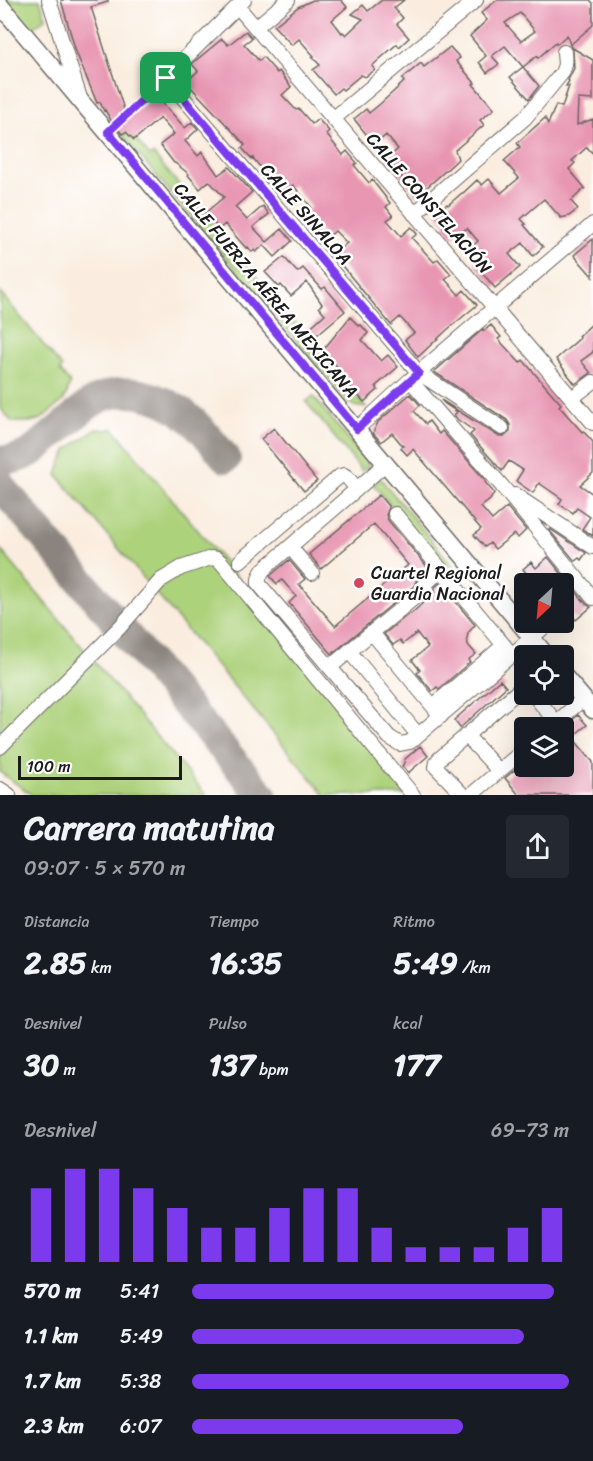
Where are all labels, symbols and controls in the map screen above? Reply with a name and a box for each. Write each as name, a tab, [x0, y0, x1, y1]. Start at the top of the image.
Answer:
pin	[140, 52, 191, 103]
icon: arrive	[149, 61, 182, 94]
street label: CALLE CONSTELACIÓN	[358, 125, 500, 282]
street label: CALLE SINALOA	[252, 155, 360, 273]
street label: CALLE FUERZA AÉREA MEXICANA	[166, 175, 366, 405]
place label: Cuartel Regional Guardia Nacional	[371, 557, 506, 610]
north arrow	[514, 573, 574, 633]
map controls	[514, 573, 574, 777]
marker: Cuartel Regional Guardia Nacional	[352, 576, 366, 590]
button: locate	[514, 645, 574, 705]
button: layers	[514, 717, 574, 777]
text: 100 m	[27, 752, 71, 781]
scale bar	[18, 753, 182, 780]
text: Carrera matutina	[24, 799, 275, 857]
button: share	[506, 815, 569, 878]
text: 09:07 · 5 × 570 m	[24, 851, 185, 886]
text: Distancia	[24, 907, 90, 936]
text: Tiempo	[209, 907, 259, 936]
text: Ritmo	[393, 907, 435, 936]
text: 2.85	[24, 936, 87, 990]
text: 16:35	[209, 936, 282, 990]
text: 5:49	[393, 936, 458, 990]
text: km	[87, 953, 112, 982]
text: /km	[458, 953, 491, 982]
text: Desnivel	[24, 1009, 82, 1038]
text: Pulso	[209, 1009, 247, 1038]
text: kcal	[393, 1009, 422, 1038]
text: 30	[24, 1038, 59, 1092]
text: 137	[209, 1038, 255, 1092]
text: 177	[393, 1038, 440, 1092]
text: m	[59, 1055, 76, 1084]
text: bpm	[255, 1055, 289, 1084]
text: Desnivel	[24, 1113, 96, 1148]
text: 69–73 m	[491, 1113, 569, 1148]
text: 570 m	[24, 1274, 81, 1309]
text: 5:41	[120, 1274, 159, 1309]
text: 1.1 km	[24, 1319, 78, 1354]
text: 5:49	[120, 1319, 163, 1354]
text: 1.7 km	[24, 1364, 81, 1399]
text: 5:38	[120, 1364, 161, 1399]
text: 2.3 km	[24, 1409, 84, 1444]
text: 6:07	[120, 1409, 161, 1444]

